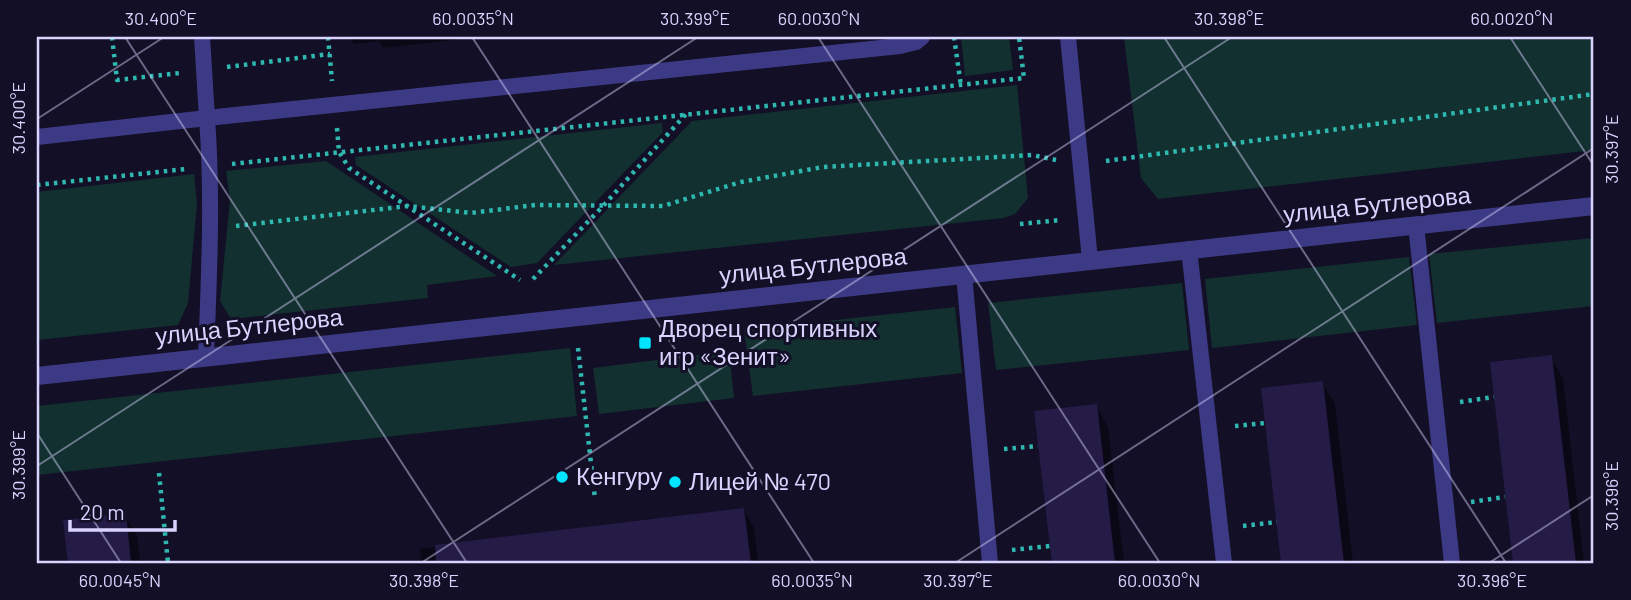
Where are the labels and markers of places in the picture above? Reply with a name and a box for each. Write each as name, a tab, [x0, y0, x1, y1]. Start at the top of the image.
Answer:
place label: Дворец спортивных игр «Зенит»	[659, 313, 877, 370]
marker: Дворец спортивных игр «Зенит»	[637, 335, 653, 351]
place label: Кенгуру	[576, 461, 662, 490]
place label: Лицей № 470	[689, 466, 831, 495]
marker: Кенгуру	[554, 469, 570, 485]
marker: Лицей № 470	[667, 474, 683, 490]

